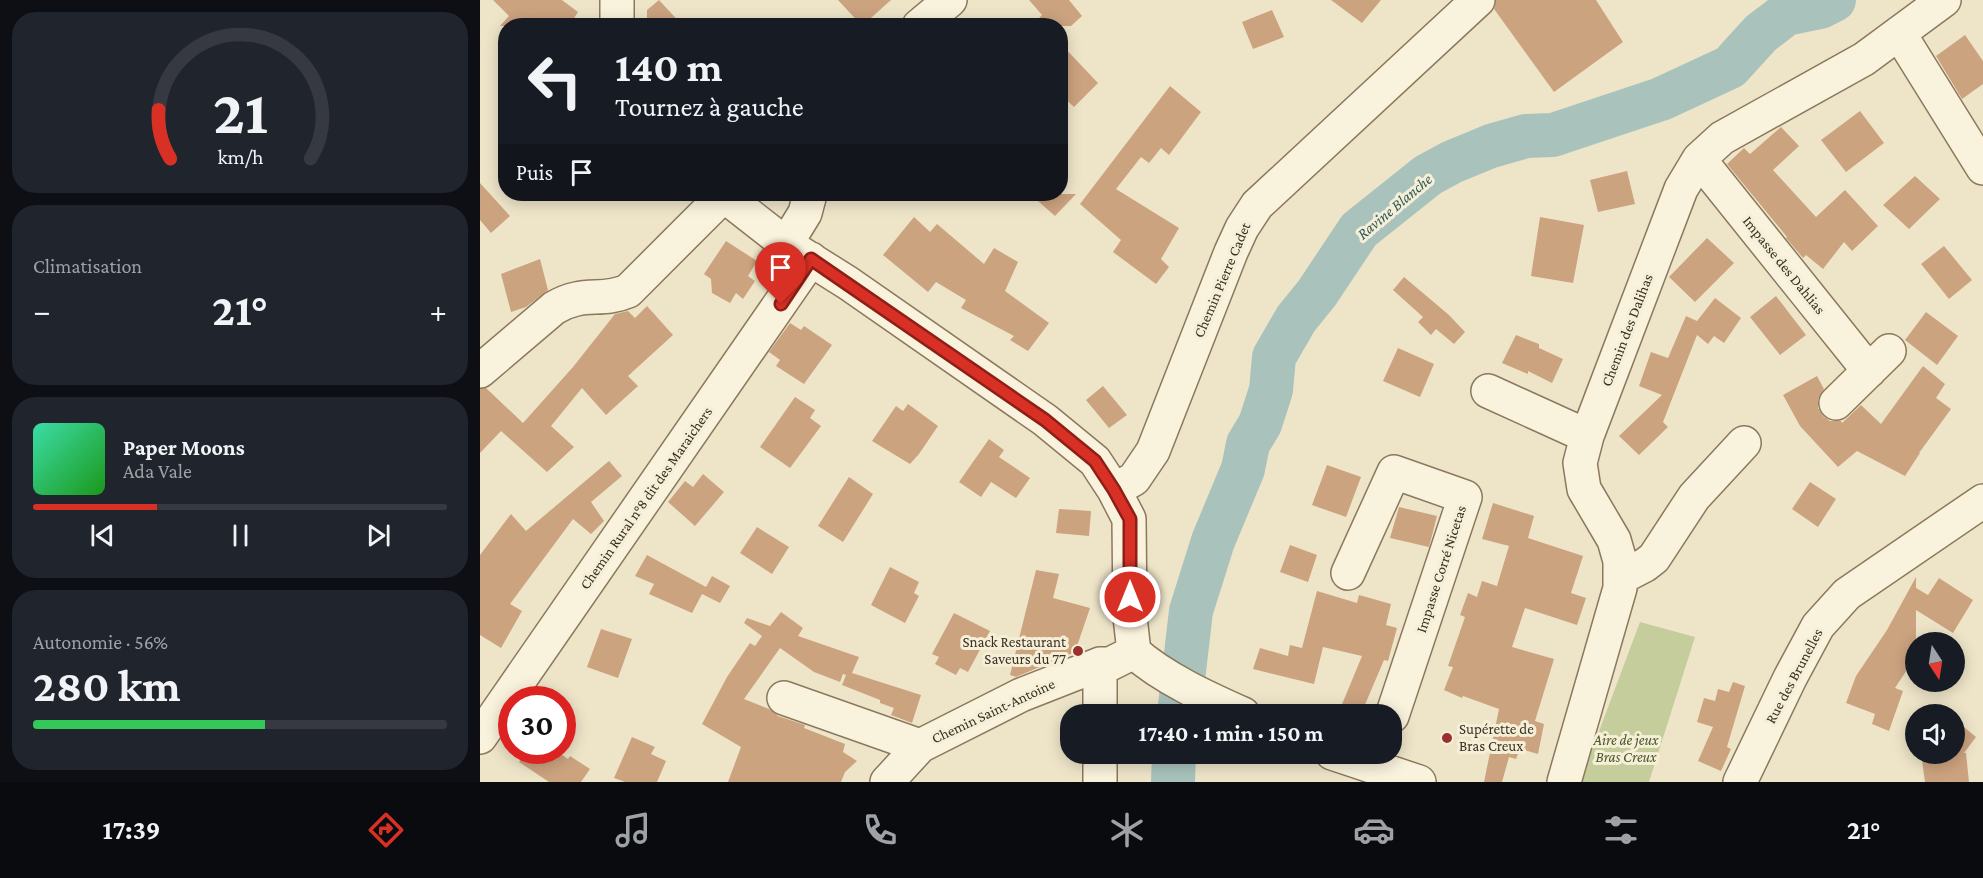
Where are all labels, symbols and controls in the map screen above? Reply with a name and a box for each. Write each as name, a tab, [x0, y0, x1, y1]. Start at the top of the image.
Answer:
icon: left	[516, 42, 594, 120]
text: 140 m	[615, 43, 723, 90]
text: 21	[212, 77, 268, 146]
text: Tournez à gauche	[615, 92, 804, 122]
text: km/h	[217, 146, 264, 170]
icon: arrive	[565, 156, 598, 189]
text: Puis	[516, 160, 553, 185]
water label: Ravine Blanche	[1354, 170, 1435, 242]
street label: Impasse des Dahlias	[1739, 213, 1829, 318]
street label: Chemin Pierre Cadet	[1191, 219, 1254, 340]
pin	[755, 242, 806, 304]
icon: arrive	[764, 251, 797, 284]
text: Climatisation	[33, 255, 142, 277]
street label: Chemin des Dalihas	[1598, 271, 1656, 389]
text: 21°	[212, 285, 268, 335]
text: −	[33, 292, 50, 329]
text: +	[430, 292, 447, 329]
street label: Chemin Rural n°8 dit des Maraichers	[577, 404, 715, 592]
text: Paper Moons	[123, 435, 245, 460]
text: Ada Vale	[123, 460, 192, 482]
street label: Impasse Corré Nicetas	[1413, 503, 1470, 635]
icon: previous	[86, 519, 119, 552]
icon: pause	[224, 519, 257, 552]
icon: next	[362, 519, 395, 552]
position arrow	[1098, 565, 1162, 629]
street label: Rue des Brunelles	[1762, 626, 1826, 726]
text: Autonomie · 56%	[33, 631, 168, 653]
north arrow	[1905, 632, 1965, 692]
map controls	[1905, 632, 1965, 764]
place label: Snack Restaurant Saveurs du 77	[962, 634, 1067, 667]
marker: Snack Restaurant Saveurs du 77	[1071, 644, 1085, 658]
text: 280 km	[33, 661, 181, 711]
street label: Chemin Saint-Antoine	[929, 675, 1057, 747]
speed limit sign: 30	[498, 686, 576, 764]
button: sound	[1905, 704, 1965, 764]
text: 17:40 · 1 min · 150 m	[1139, 721, 1323, 746]
place label: Supérette de Bras Creux	[1459, 721, 1534, 754]
marker: Supérette de Bras Creux	[1440, 731, 1454, 745]
park label: Aire de jeux Bras Creux	[1593, 732, 1659, 765]
icon: directions	[365, 809, 407, 851]
icon: music	[612, 809, 654, 851]
icon: phone	[859, 809, 901, 851]
icon: climate	[1106, 809, 1148, 851]
icon: car	[1353, 809, 1395, 851]
icon: filters	[1600, 809, 1642, 851]
text: 17:39	[102, 815, 161, 845]
text: 21°	[1847, 815, 1881, 845]

